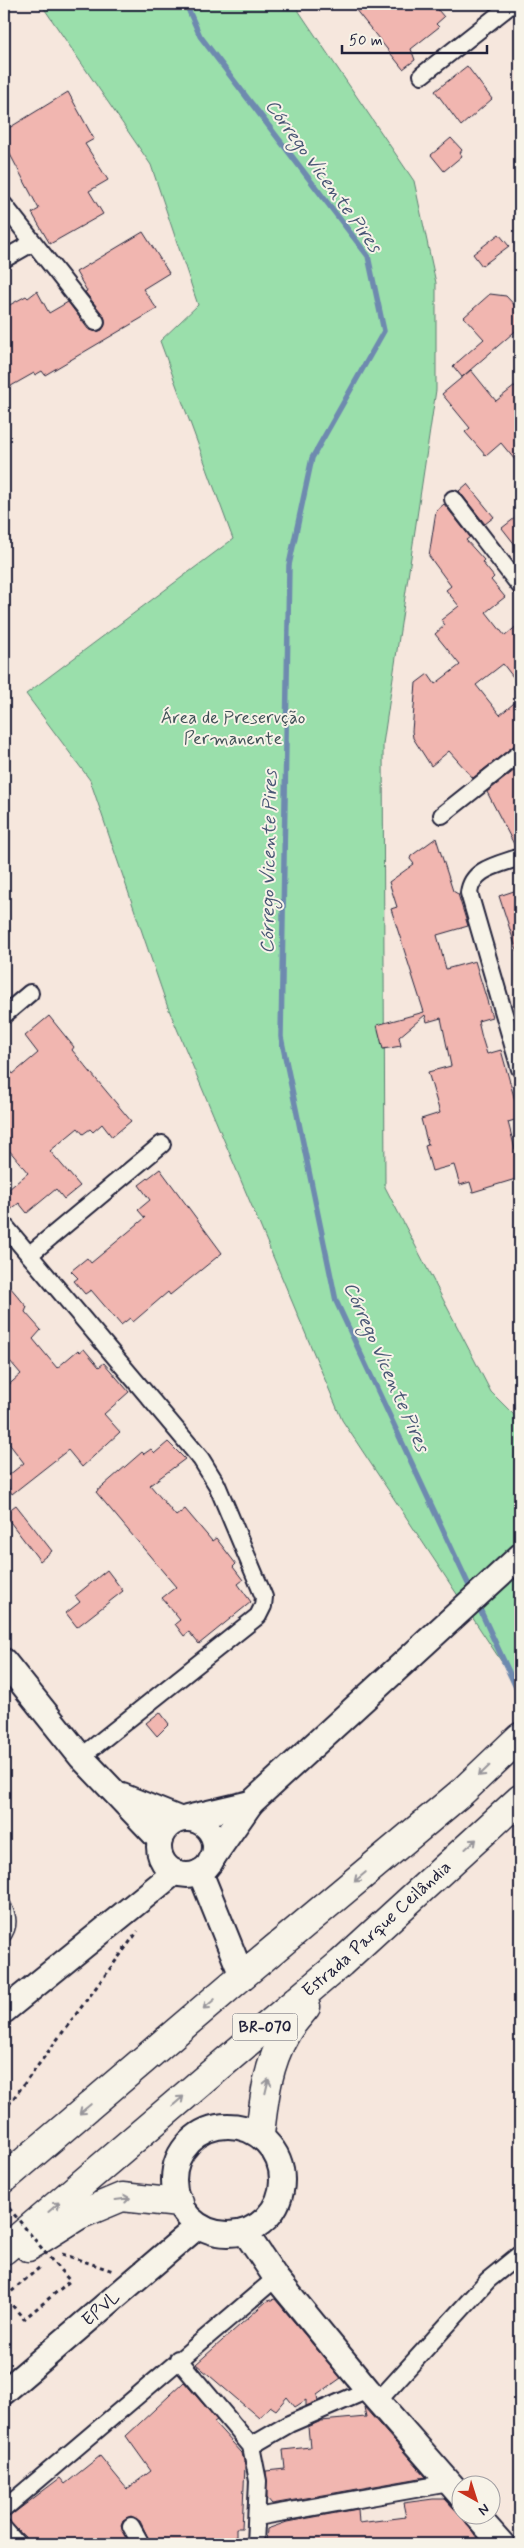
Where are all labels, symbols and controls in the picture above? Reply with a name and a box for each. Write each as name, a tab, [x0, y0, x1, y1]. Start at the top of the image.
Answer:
scale bar	[342, 22, 486, 54]
text: 50 m	[349, 31, 383, 51]
water label: Córrego Vicente Pires	[257, 94, 388, 260]
park label: Área de Preservção Permanente	[161, 706, 305, 751]
water label: Córrego Vicente Pires	[255, 768, 285, 954]
water label: Córrego Vicente Pires	[335, 1278, 435, 1458]
one-way arrow	[478, 1765, 490, 1778]
one-way arrow	[464, 1838, 477, 1850]
street label: Estrada Parque Ceilândia	[297, 1855, 457, 2003]
one-way arrow	[354, 1871, 367, 1883]
one-way arrow	[203, 1998, 216, 2009]
road number: BR-070	[232, 2014, 298, 2040]
one-way arrow	[263, 2078, 272, 2094]
one-way arrow	[171, 2095, 184, 2107]
one-way arrow	[79, 2104, 92, 2115]
one-way arrow	[115, 2194, 131, 2204]
one-way arrow	[47, 2201, 60, 2212]
street label: EPVL	[77, 2285, 126, 2332]
north arrow	[452, 2476, 502, 2526]
text: N	[474, 2499, 493, 2519]

